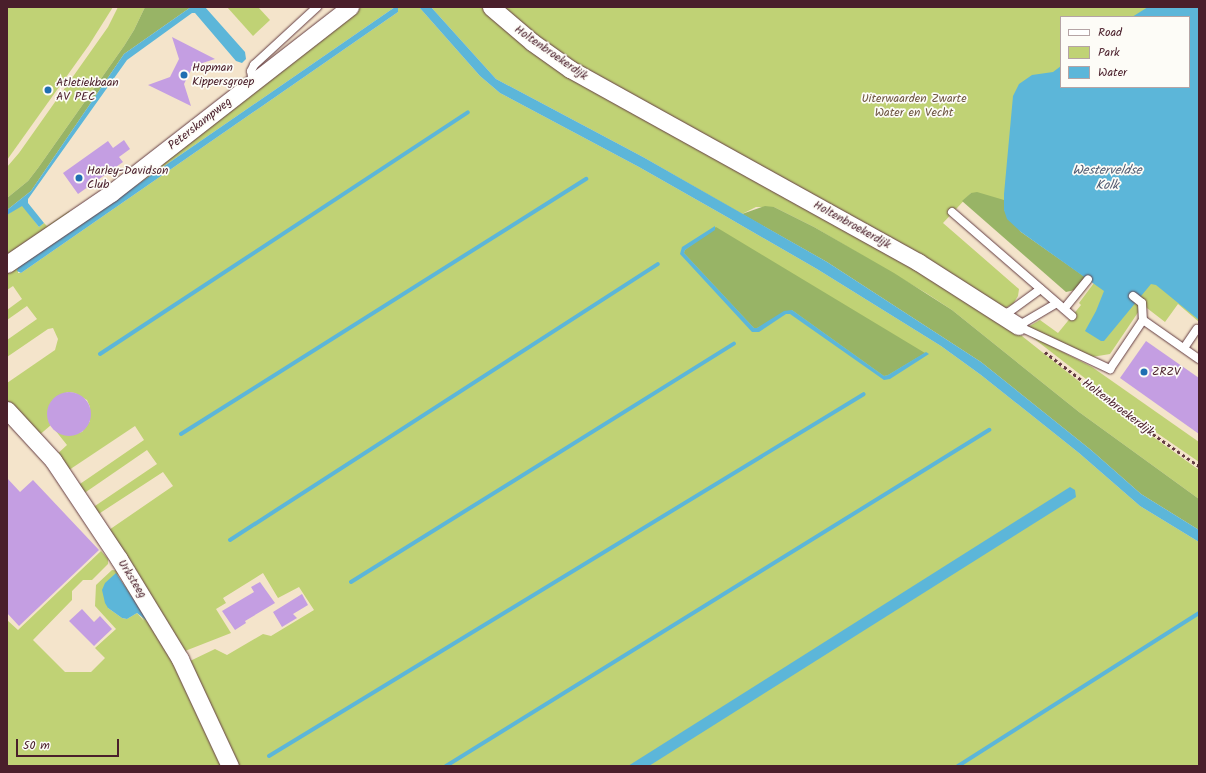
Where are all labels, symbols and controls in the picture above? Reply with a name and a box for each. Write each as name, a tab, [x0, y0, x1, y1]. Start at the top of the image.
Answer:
legend	[1060, 16, 1190, 88]
street label: Holtenbroekerdijk	[511, 22, 591, 84]
text: Road	[1098, 23, 1122, 42]
text: Park	[1098, 43, 1120, 62]
place label: Hopman Kippersgroep	[192, 61, 254, 89]
text: Water	[1098, 63, 1127, 82]
marker: Hopman Kippersgroep	[179, 70, 189, 80]
place label: Atletiekbaan AV PEC	[56, 76, 119, 104]
marker: Atletiekbaan AV PEC	[43, 85, 53, 95]
park label: Uiterwaarden Zwarte Water en Vecht	[861, 92, 967, 120]
street label: Peterskampweg	[165, 95, 235, 153]
place label: Harley-Davidson Club	[87, 164, 168, 192]
water label: Westerveldse Kolk	[1072, 164, 1142, 195]
marker: Harley-Davidson Club	[74, 173, 84, 183]
street label: Holtenbroekerdijk	[811, 198, 893, 252]
place label: ZRZV	[1152, 365, 1180, 379]
marker: ZRZV	[1139, 367, 1149, 377]
street label: Holtenbroekerdijk	[1079, 376, 1157, 440]
street label: Urksteeg	[114, 557, 150, 601]
scale bar	[18, 731, 121, 757]
text: 50 m	[23, 736, 50, 755]

